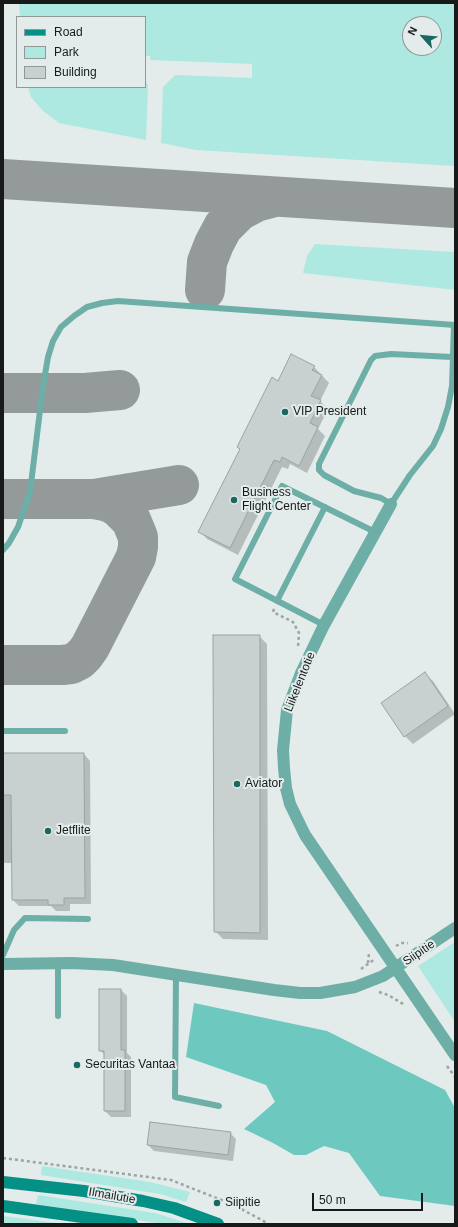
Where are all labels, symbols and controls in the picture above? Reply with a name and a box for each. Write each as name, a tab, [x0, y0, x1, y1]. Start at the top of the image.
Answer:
legend	[16, 16, 146, 88]
north arrow	[402, 16, 442, 56]
text: Road	[54, 25, 83, 39]
text: N	[405, 25, 419, 37]
text: Park	[54, 45, 79, 59]
text: Building	[54, 65, 97, 79]
place label: VIP President	[293, 405, 366, 419]
marker: VIP President	[280, 407, 290, 417]
place label: Business Flight Center	[242, 486, 311, 514]
marker: Business Flight Center	[229, 495, 239, 505]
street label: Liikelentotie	[281, 650, 319, 714]
place label: Aviator	[245, 777, 282, 791]
marker: Aviator	[232, 779, 242, 789]
place label: Jetflite	[56, 824, 91, 838]
marker: Jetflite	[43, 826, 53, 836]
street label: Siipitie	[400, 937, 438, 969]
place label: Securitas Vantaa	[85, 1058, 175, 1072]
marker: Securitas Vantaa	[72, 1060, 82, 1070]
street label: Ilmailutie	[87, 1185, 137, 1207]
scale bar	[314, 1185, 425, 1211]
text: 50 m	[319, 1193, 346, 1207]
place label: Siipitie	[225, 1196, 260, 1210]
marker: Siipitie	[212, 1198, 222, 1208]

